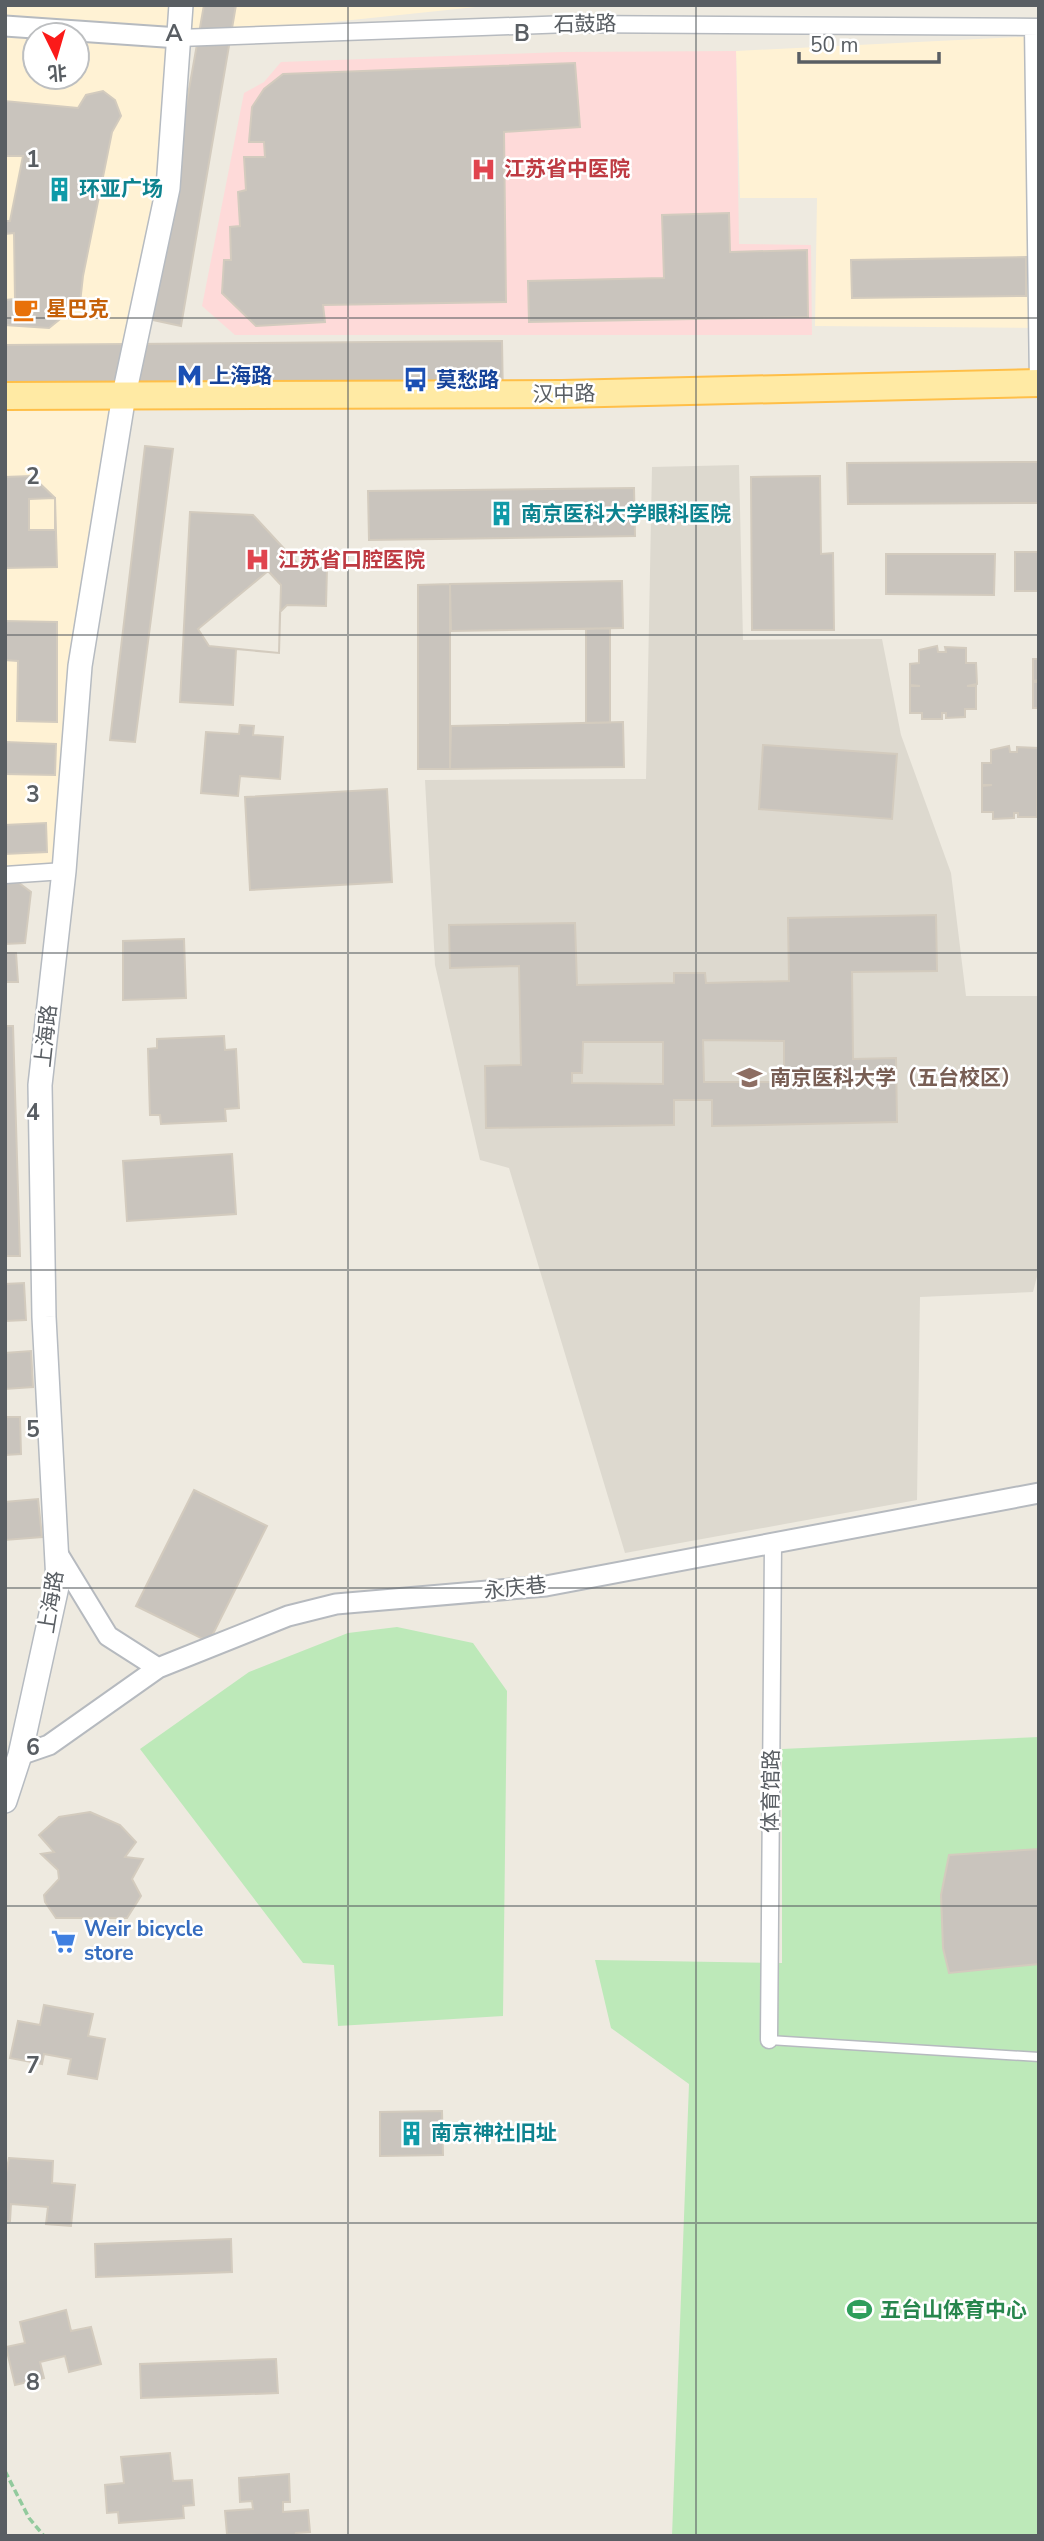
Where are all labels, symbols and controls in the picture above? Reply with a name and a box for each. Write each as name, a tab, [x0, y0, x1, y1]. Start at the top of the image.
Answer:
street label: 石鼓路	[553, 9, 617, 39]
text: A	[165, 18, 183, 49]
text: B	[514, 18, 530, 49]
north arrow	[21, 21, 91, 91]
scale bar	[799, 21, 939, 65]
text: 50 m	[810, 31, 859, 59]
text: 北	[47, 58, 68, 86]
text: 1	[26, 144, 40, 175]
hospital icon: 江苏省中医院	[470, 155, 498, 183]
place label: 江苏省中医院	[504, 155, 630, 183]
building icon: 环亚广场	[45, 175, 73, 203]
place label: 环亚广场	[79, 175, 163, 203]
cafe icon: 星巴克	[12, 295, 40, 323]
place label: 星巴克	[46, 295, 109, 323]
metro station icon: 上海路	[175, 362, 203, 390]
place label: 上海路	[209, 362, 272, 390]
bus stop icon: 莫愁路	[402, 366, 430, 394]
place label: 莫愁路	[436, 366, 499, 394]
street label: 汉中路	[532, 379, 596, 409]
text: 2	[26, 461, 40, 492]
building icon: 南京医科大学眼科医院	[487, 500, 515, 528]
place label: 南京医科大学眼科医院	[521, 500, 731, 528]
hospital icon: 江苏省口腔医院	[244, 546, 272, 574]
place label: 江苏省口腔医院	[278, 546, 425, 574]
text: 3	[26, 779, 40, 810]
street label: 上海路	[29, 1003, 63, 1069]
school or university icon: 南京医科大学（五台校区）	[736, 1064, 764, 1092]
place label: 南京医科大学（五台校区）	[770, 1064, 1022, 1092]
text: 4	[26, 1097, 40, 1128]
text: 5	[26, 1414, 40, 1445]
street label: 上海路	[32, 1569, 70, 1635]
street label: 永庆巷	[482, 1571, 548, 1605]
text: 6	[26, 1732, 40, 1763]
street label: 体育馆路	[756, 1749, 786, 1833]
place label: Weir bicycle store	[84, 1915, 203, 1967]
supermarket icon: Weir bicycle store	[50, 1927, 78, 1955]
text: 7	[26, 2050, 40, 2081]
building icon: 南京神社旧址	[397, 2119, 425, 2147]
place label: 南京神社旧址	[431, 2119, 557, 2147]
sports icon: 五台山体育中心	[846, 2296, 874, 2324]
place label: 五台山体育中心	[880, 2296, 1027, 2324]
text: 8	[26, 2367, 40, 2398]

